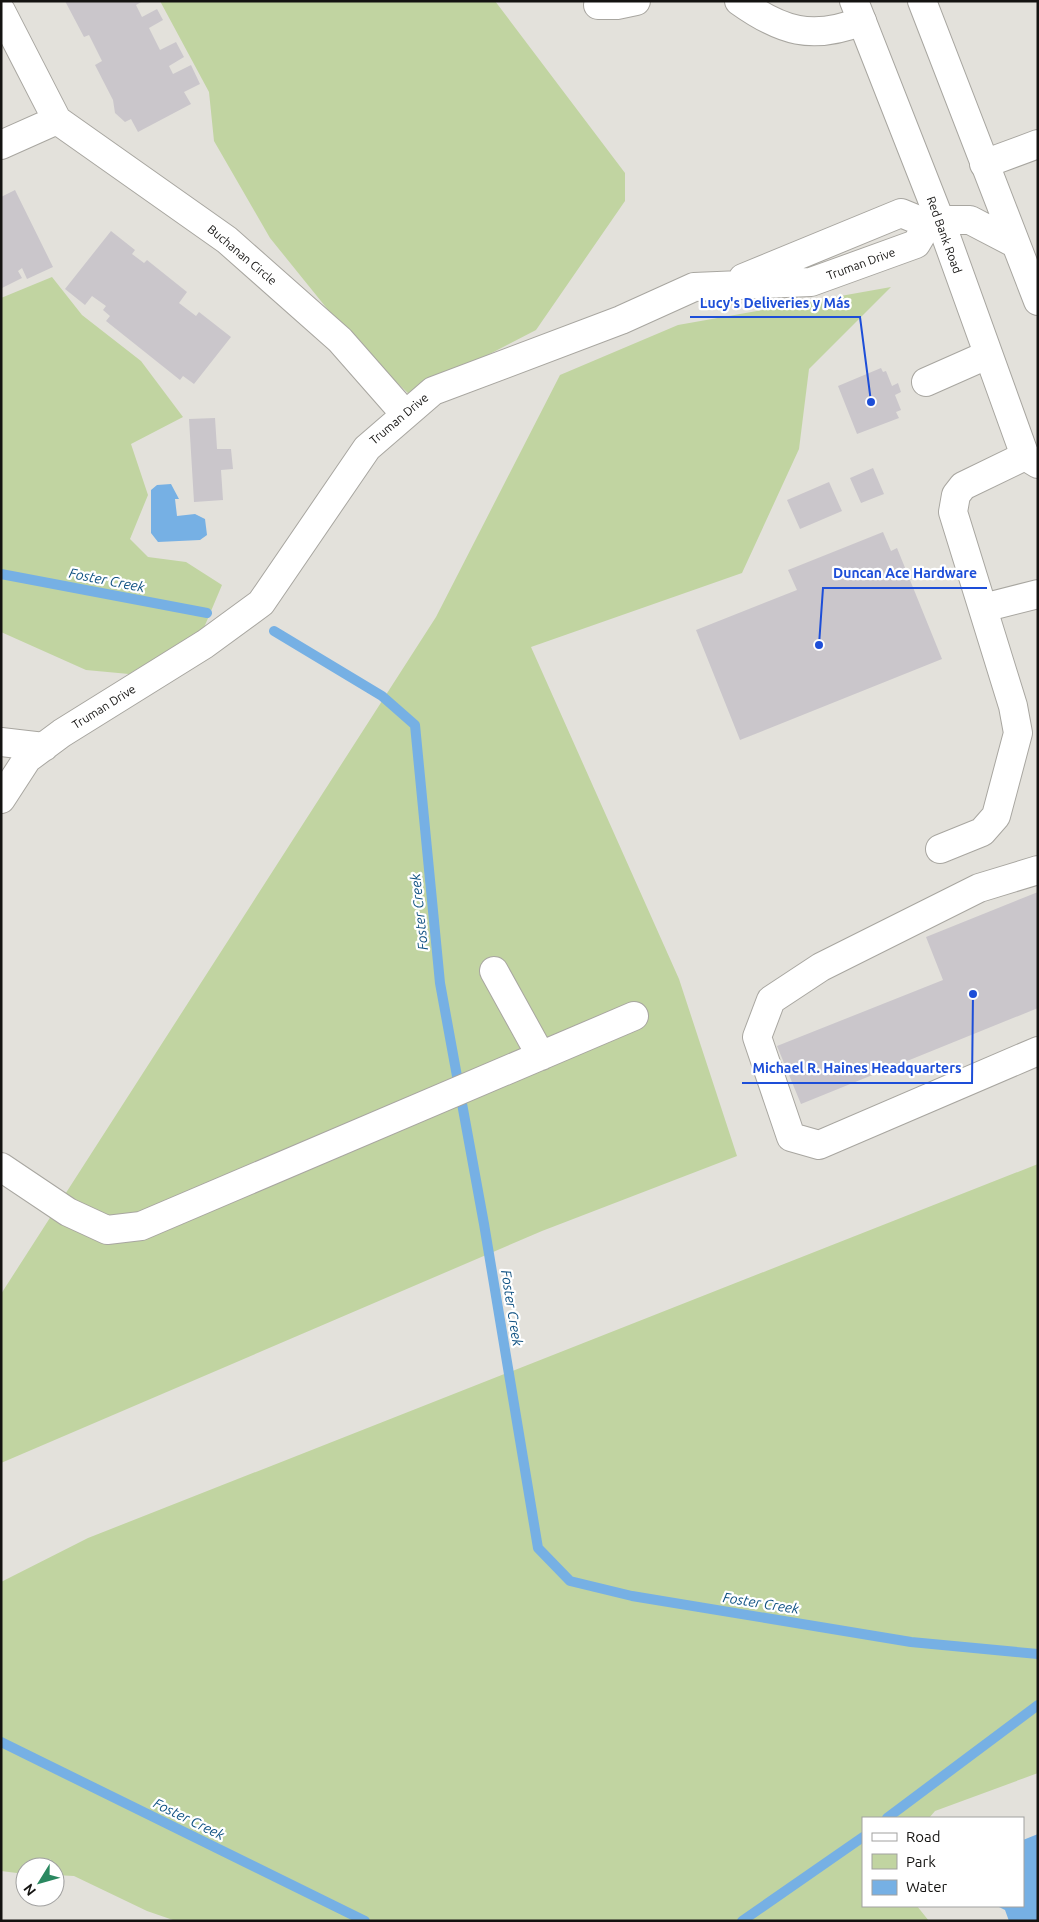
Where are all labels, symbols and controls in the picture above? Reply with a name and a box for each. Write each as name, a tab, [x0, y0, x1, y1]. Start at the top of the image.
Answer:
street label: Red Bank Road	[925, 195, 964, 275]
street label: Buchanan Circle	[205, 222, 279, 287]
street label: Truman Drive	[825, 245, 897, 282]
callout: Lucy's Deliveries y Más	[690, 288, 860, 317]
text: Lucy's Deliveries y Más	[700, 295, 851, 311]
street label: Truman Drive	[367, 390, 431, 447]
callout: Duncan Ace Hardware	[823, 559, 987, 588]
water label: Foster Creek	[68, 565, 147, 595]
text: Duncan Ace Hardware	[833, 565, 977, 581]
street label: Truman Drive	[70, 682, 138, 731]
water label: Foster Creek	[407, 872, 431, 951]
callout: Michael R. Haines Headquarters	[742, 1054, 972, 1083]
text: Michael R. Haines Headquarters	[752, 1060, 962, 1076]
water label: Foster Creek	[498, 1269, 526, 1348]
water label: Foster Creek	[722, 1589, 801, 1617]
water label: Foster Creek	[151, 1795, 228, 1843]
legend	[862, 1817, 1024, 1907]
text: Road	[906, 1828, 941, 1845]
text: Park	[906, 1853, 936, 1870]
north arrow	[15, 1857, 65, 1907]
text: Water	[906, 1878, 947, 1895]
text: N	[20, 1881, 39, 1899]

